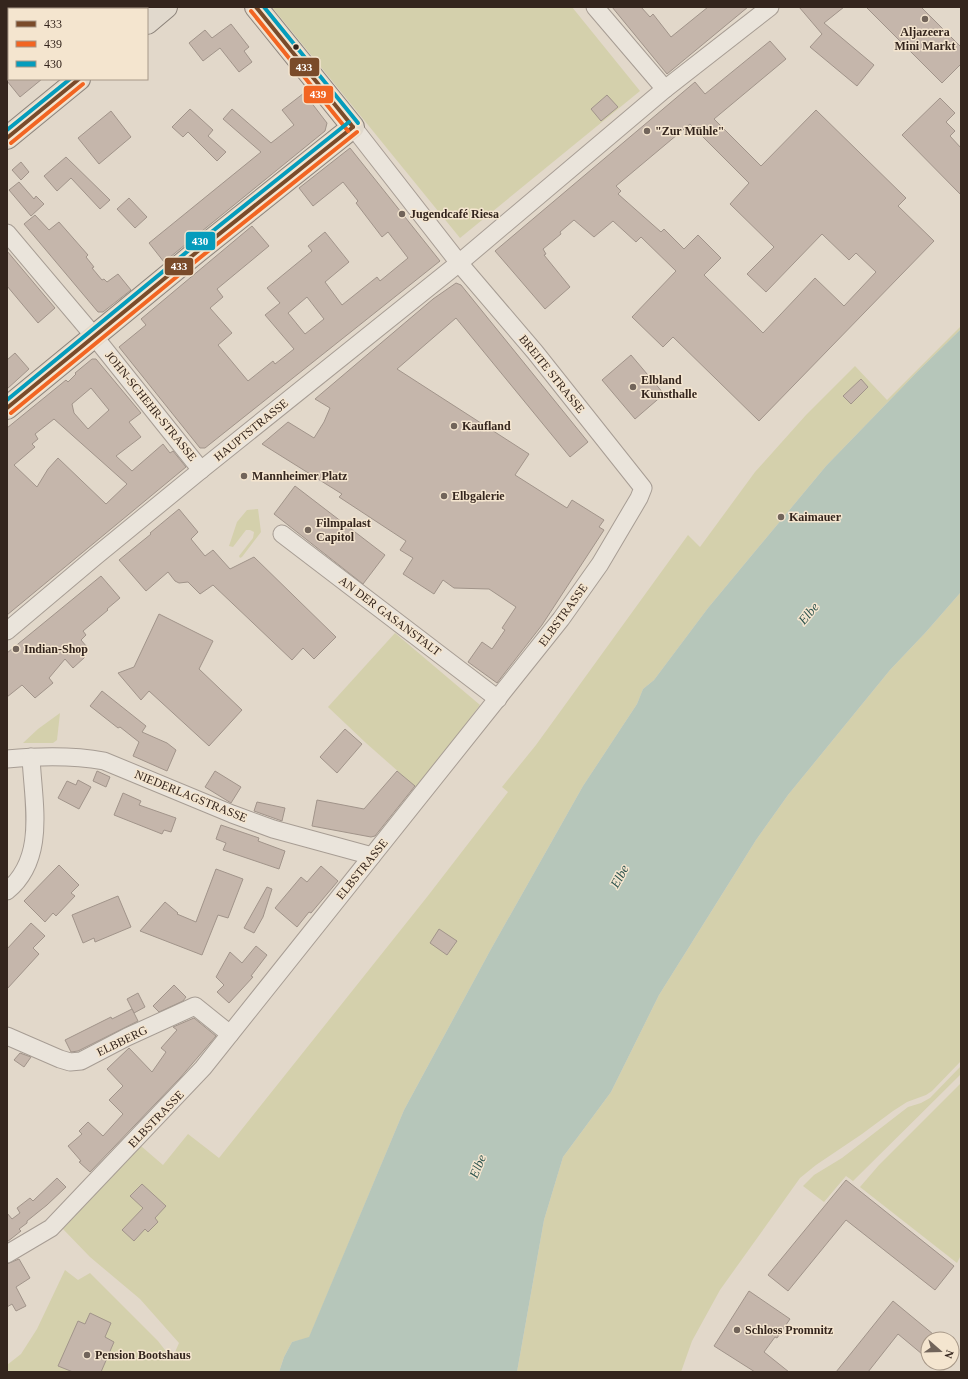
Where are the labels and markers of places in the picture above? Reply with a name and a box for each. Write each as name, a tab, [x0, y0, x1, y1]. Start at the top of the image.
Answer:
marker: Aljazeera Mini Markt	[920, 14, 930, 24]
place label: Aljazeera Mini Markt	[895, 25, 956, 53]
unlabelled marker	[291, 42, 301, 52]
place label: "Zur Mühle"	[655, 124, 724, 138]
marker: "Zur Mühle"	[642, 126, 652, 136]
place label: Jugendcafé Riesa	[410, 207, 499, 221]
marker: Jugendcafé Riesa	[397, 209, 407, 219]
place label: Elbland Kunsthalle	[641, 373, 698, 401]
marker: Elbland Kunsthalle	[628, 382, 638, 392]
place label: Kaufland	[462, 419, 511, 433]
marker: Kaufland	[449, 421, 459, 431]
place label: Mannheimer Platz	[252, 469, 348, 483]
marker: Mannheimer Platz	[239, 471, 249, 481]
place label: Elbgalerie	[452, 489, 505, 503]
marker: Elbgalerie	[439, 491, 449, 501]
place label: Kaimauer	[789, 510, 842, 524]
marker: Kaimauer	[776, 512, 786, 522]
place label: Filmpalast Capitol	[316, 516, 371, 544]
marker: Filmpalast Capitol	[303, 525, 313, 535]
place label: Indian-Shop	[24, 642, 88, 656]
marker: Indian-Shop	[11, 644, 21, 654]
place label: Schloss Promnitz	[745, 1323, 834, 1337]
marker: Schloss Promnitz	[732, 1325, 742, 1335]
place label: Pension Bootshaus	[95, 1348, 191, 1362]
marker: Pension Bootshaus	[82, 1350, 92, 1360]

